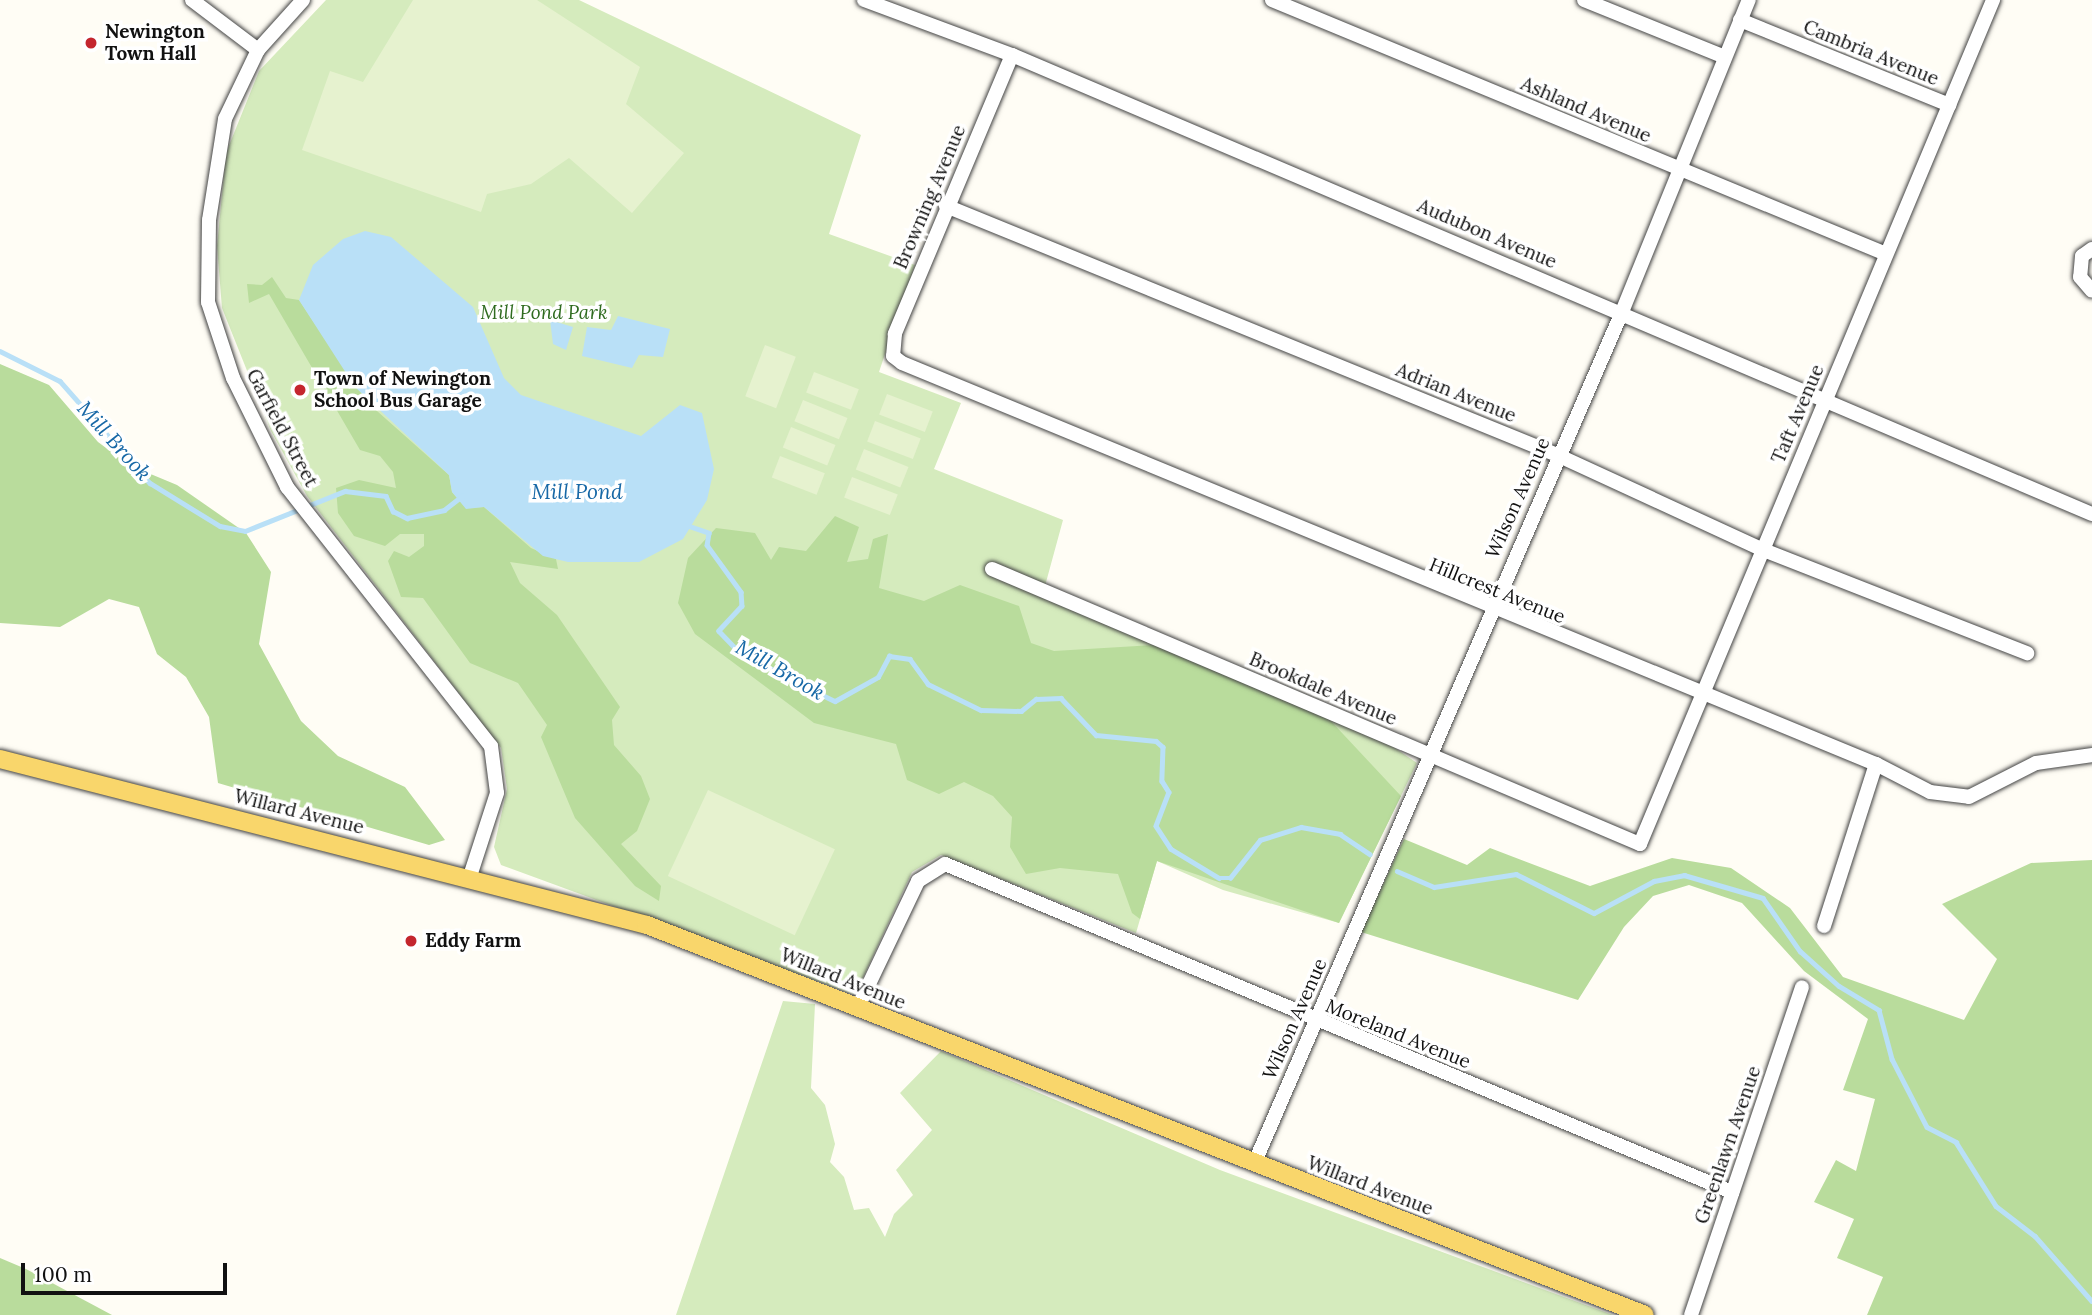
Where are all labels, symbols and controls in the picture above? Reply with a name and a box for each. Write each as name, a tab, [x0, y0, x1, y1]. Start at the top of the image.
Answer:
street label: Cambria Avenue	[1800, 15, 1942, 91]
place label: Newington Town Hall	[105, 21, 205, 65]
marker: Newington Town Hall	[83, 35, 99, 51]
street label: Ashland Avenue	[1517, 72, 1655, 148]
street label: Browning Avenue	[889, 122, 971, 272]
street label: Audubon Avenue	[1414, 194, 1560, 274]
park label: Mill Pond Park	[480, 302, 608, 324]
street label: Adrian Avenue	[1393, 359, 1519, 427]
street label: Taft Avenue	[1767, 361, 1829, 467]
street label: Garfield Street	[241, 365, 323, 491]
place label: Town of Newington School Bus Garage	[314, 368, 491, 412]
marker: Town of Newington School Bus Garage	[292, 382, 308, 398]
water label: Mill Brook	[72, 396, 156, 486]
street label: Wilson Avenue	[1481, 434, 1555, 562]
water label: Mill Pond	[531, 479, 623, 505]
street label: Hillcrest Avenue	[1426, 553, 1568, 629]
water label: Mill Brook	[731, 634, 829, 706]
street label: Brookdale Avenue	[1246, 648, 1400, 730]
street label: Willard Avenue	[232, 785, 366, 839]
place label: Eddy Farm	[425, 930, 521, 952]
marker: Eddy Farm	[403, 933, 419, 949]
street label: Willard Avenue	[777, 944, 909, 1014]
street label: Wilson Avenue	[1258, 955, 1332, 1083]
street label: Moreland Avenue	[1322, 995, 1474, 1073]
street label: Greenlawn Avenue	[1690, 1063, 1766, 1227]
street label: Willard Avenue	[1304, 1152, 1436, 1220]
scale bar	[24, 1248, 231, 1292]
text: 100 m	[34, 1261, 92, 1288]

